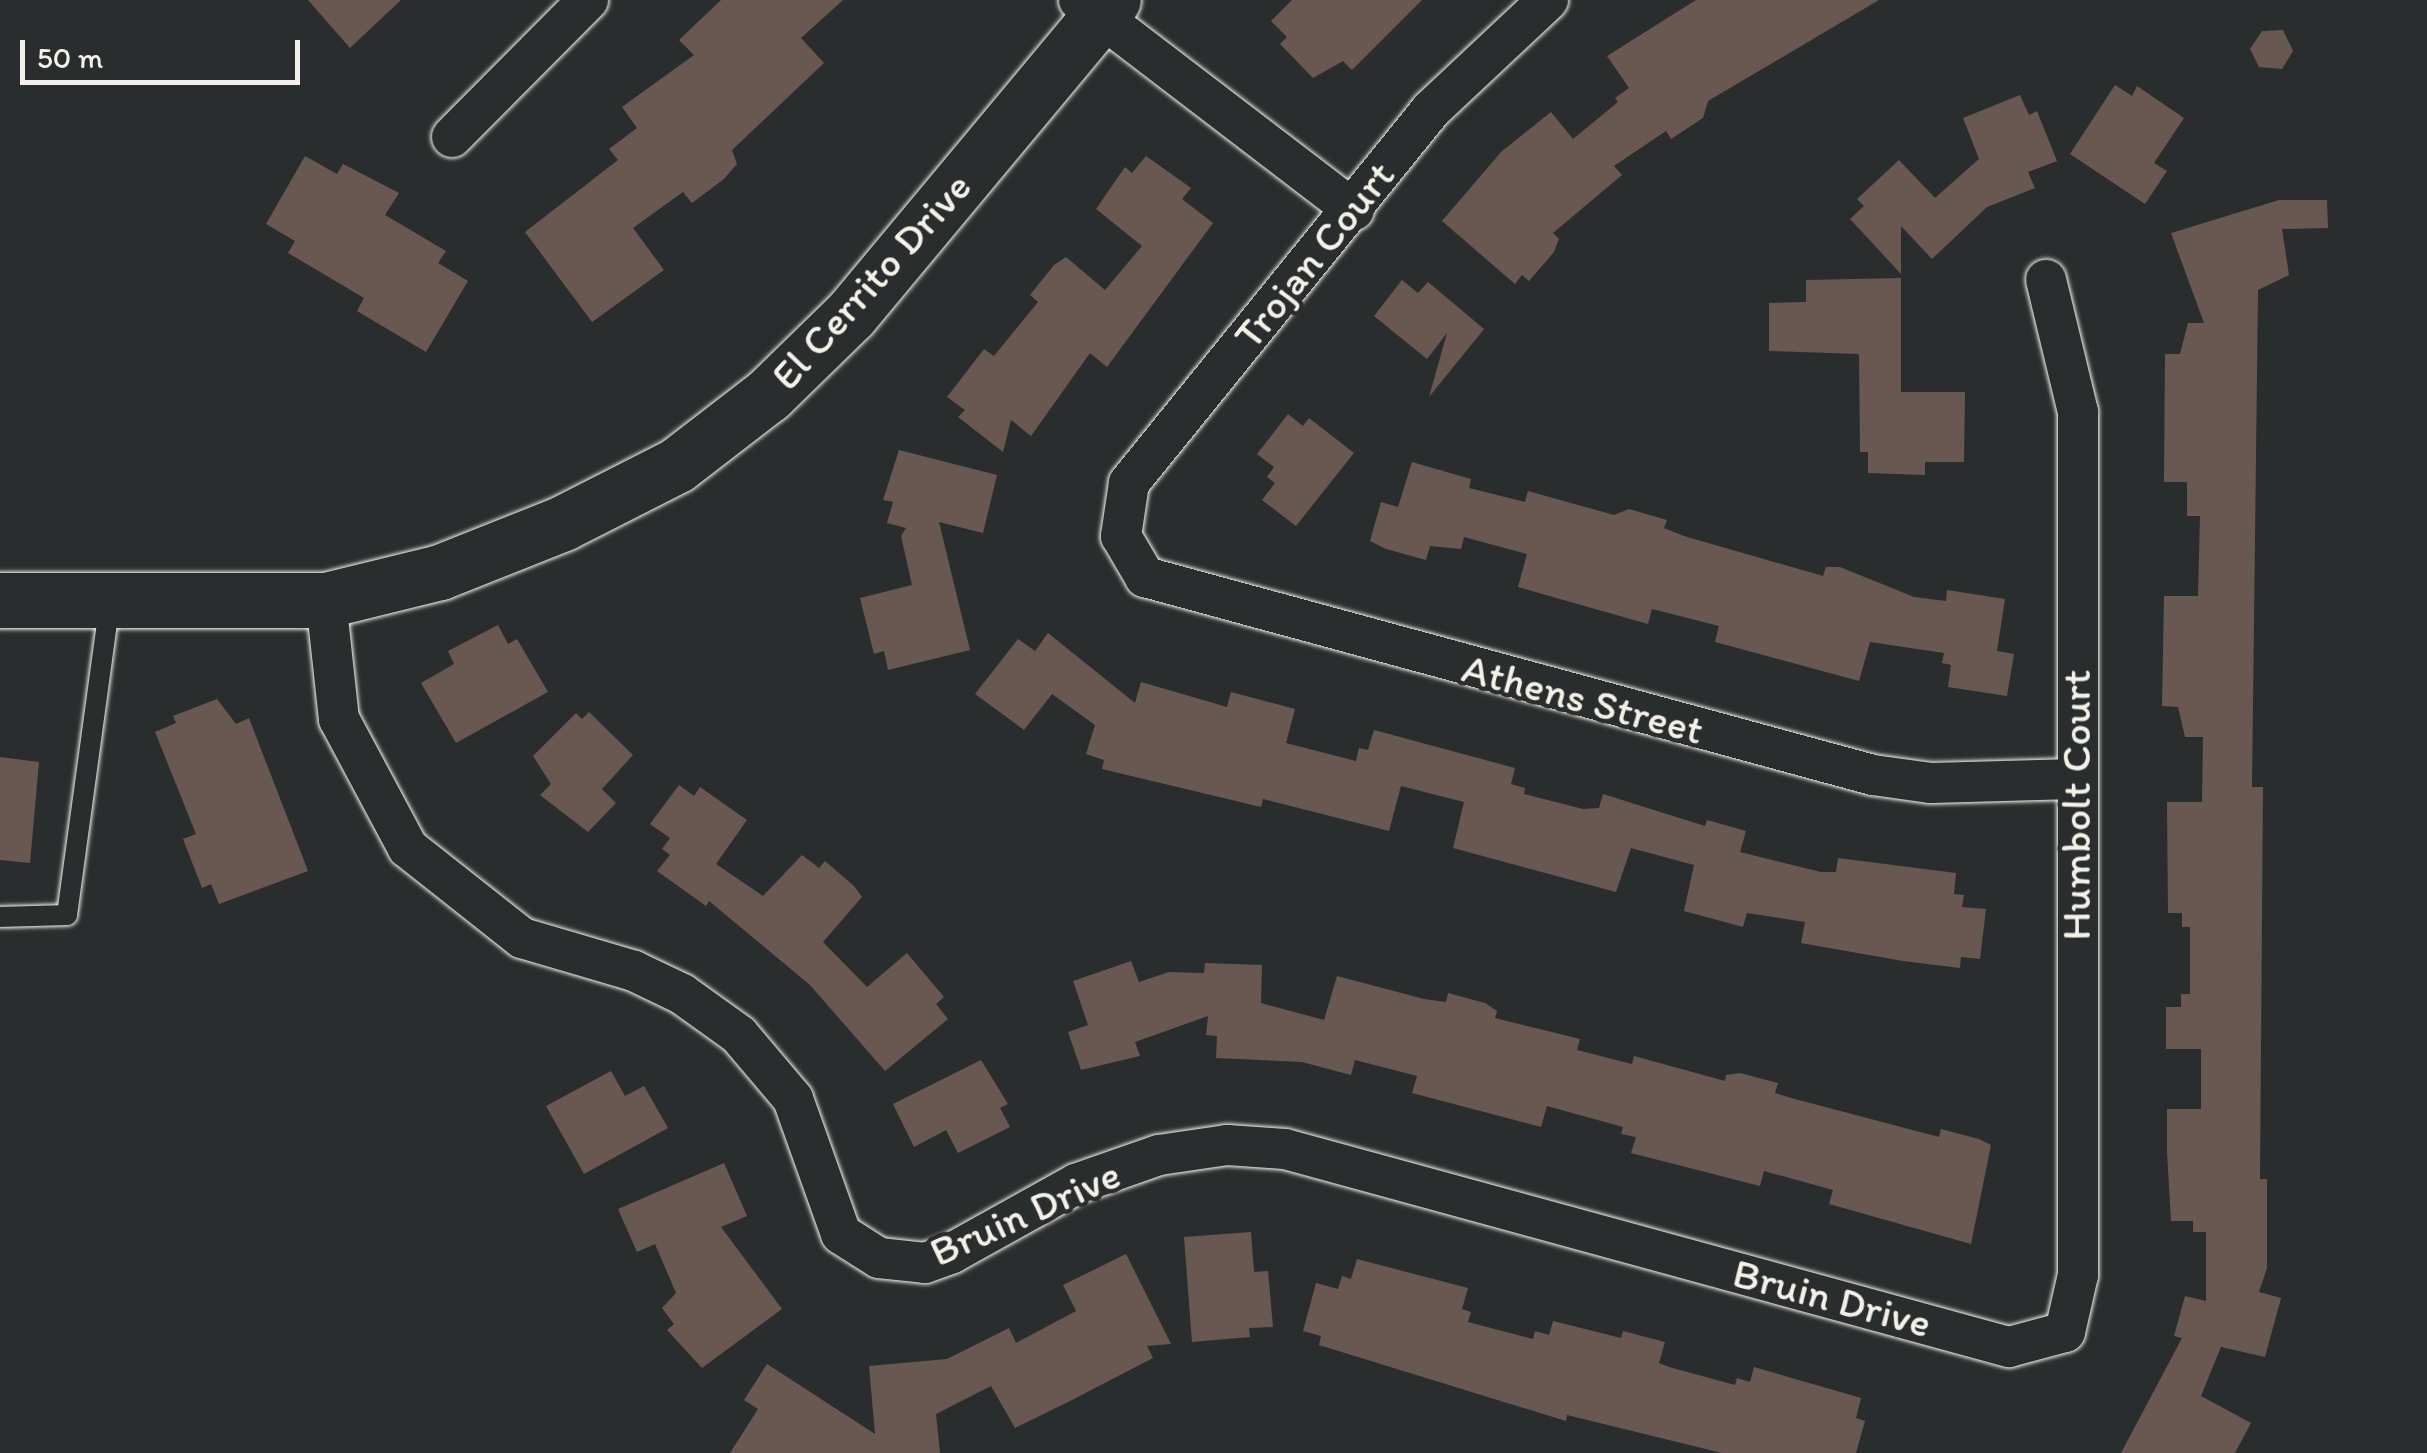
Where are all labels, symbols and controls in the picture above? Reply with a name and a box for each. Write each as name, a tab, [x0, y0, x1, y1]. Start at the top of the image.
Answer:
scale bar	[25, 20, 305, 82]
text: 50 m	[37, 39, 103, 76]
street label: Trojan Court	[1223, 151, 1405, 359]
street label: El Cerrito Drive	[760, 162, 982, 400]
street label: Athens Street	[1457, 643, 1709, 755]
street label: Humbolt Court	[2051, 669, 2101, 941]
street label: Bruin Drive	[921, 1148, 1129, 1278]
street label: Bruin Drive	[1727, 1247, 1937, 1349]

